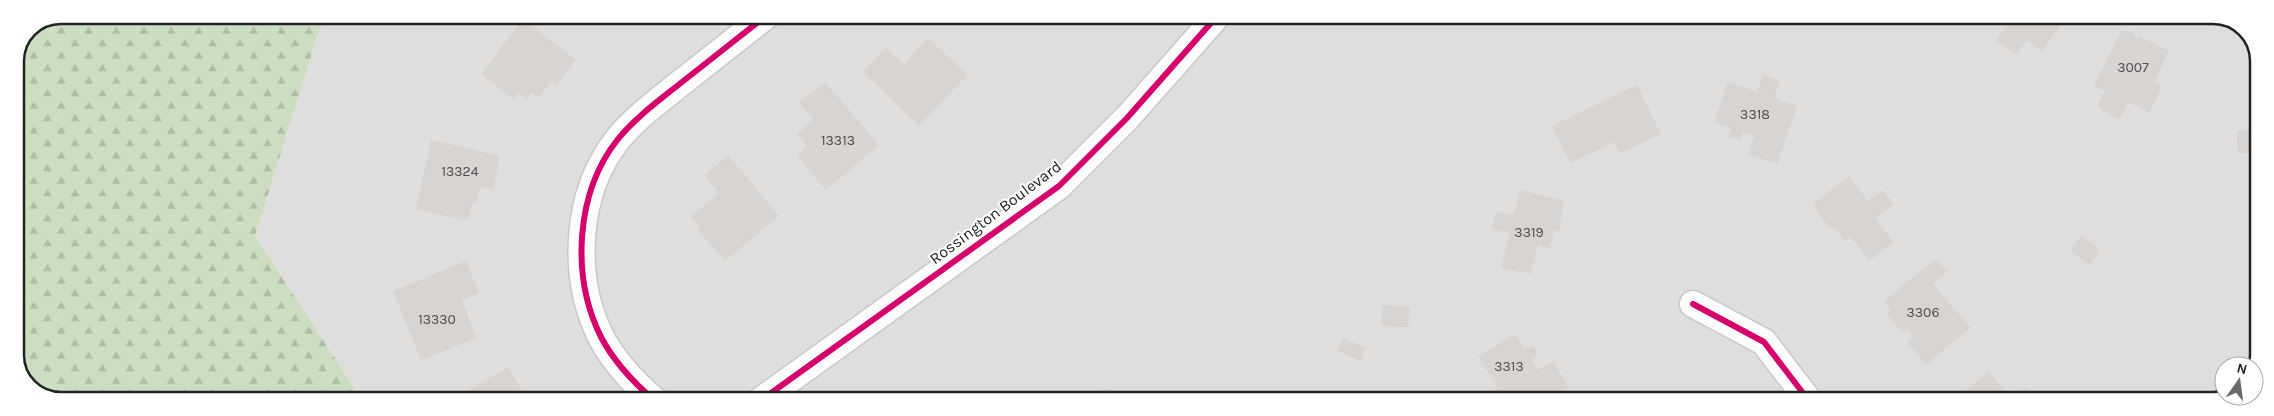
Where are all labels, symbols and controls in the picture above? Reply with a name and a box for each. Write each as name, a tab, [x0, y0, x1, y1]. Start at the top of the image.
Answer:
house number: 3007	[2117, 59, 2149, 76]
house number: 3318	[1740, 106, 1770, 123]
house number: 13313	[821, 132, 855, 149]
street label: Rossington Boulevard	[926, 157, 1065, 268]
house number: 13324	[441, 163, 479, 180]
house number: 3319	[1514, 224, 1544, 241]
house number: 3306	[1907, 304, 1939, 321]
house number: 13330	[418, 311, 456, 328]
north arrow	[2214, 356, 2264, 406]
house number: 3313	[1494, 358, 1524, 375]
text: N	[2235, 359, 2249, 378]

